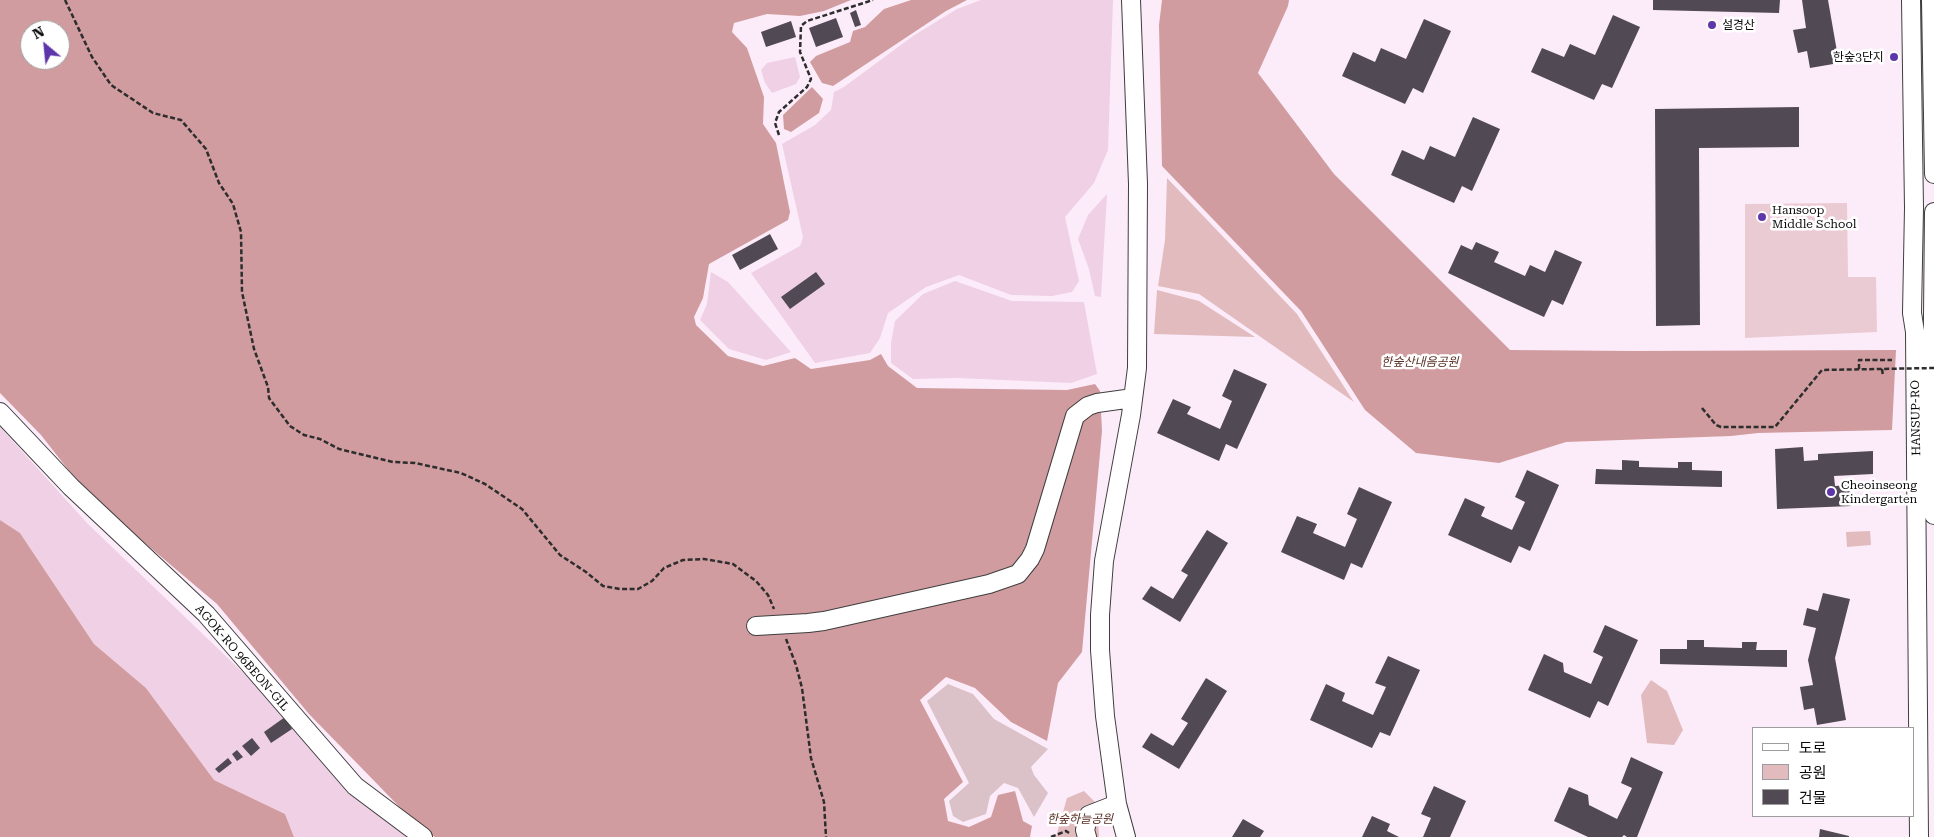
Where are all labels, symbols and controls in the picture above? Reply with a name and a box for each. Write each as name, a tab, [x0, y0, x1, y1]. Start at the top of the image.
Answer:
place label: 설경산	[1722, 18, 1755, 32]
marker: 설경산	[1706, 19, 1718, 31]
north arrow	[20, 20, 70, 70]
text: N	[30, 23, 47, 42]
place label: 한숲3단지	[1833, 50, 1884, 64]
marker: 한숲3단지	[1888, 51, 1900, 63]
place label: Hansoop Middle School	[1772, 203, 1857, 231]
marker: Hansoop Middle School	[1756, 211, 1768, 223]
park label: 한숲산내음공원	[1381, 355, 1459, 369]
street label: HANSUP-RO	[1908, 380, 1924, 456]
place label: Cheoinseong Kindergarten	[1841, 478, 1917, 506]
marker: Cheoinseong Kindergarten	[1825, 486, 1837, 498]
street label: AGOK-RO 96BEON-GIL	[192, 602, 292, 714]
legend	[1752, 727, 1914, 817]
text: 도로	[1799, 739, 1827, 757]
text: 공원	[1799, 764, 1827, 782]
text: 건물	[1799, 789, 1827, 807]
park label: 한숲하늘공원	[1047, 812, 1113, 826]

